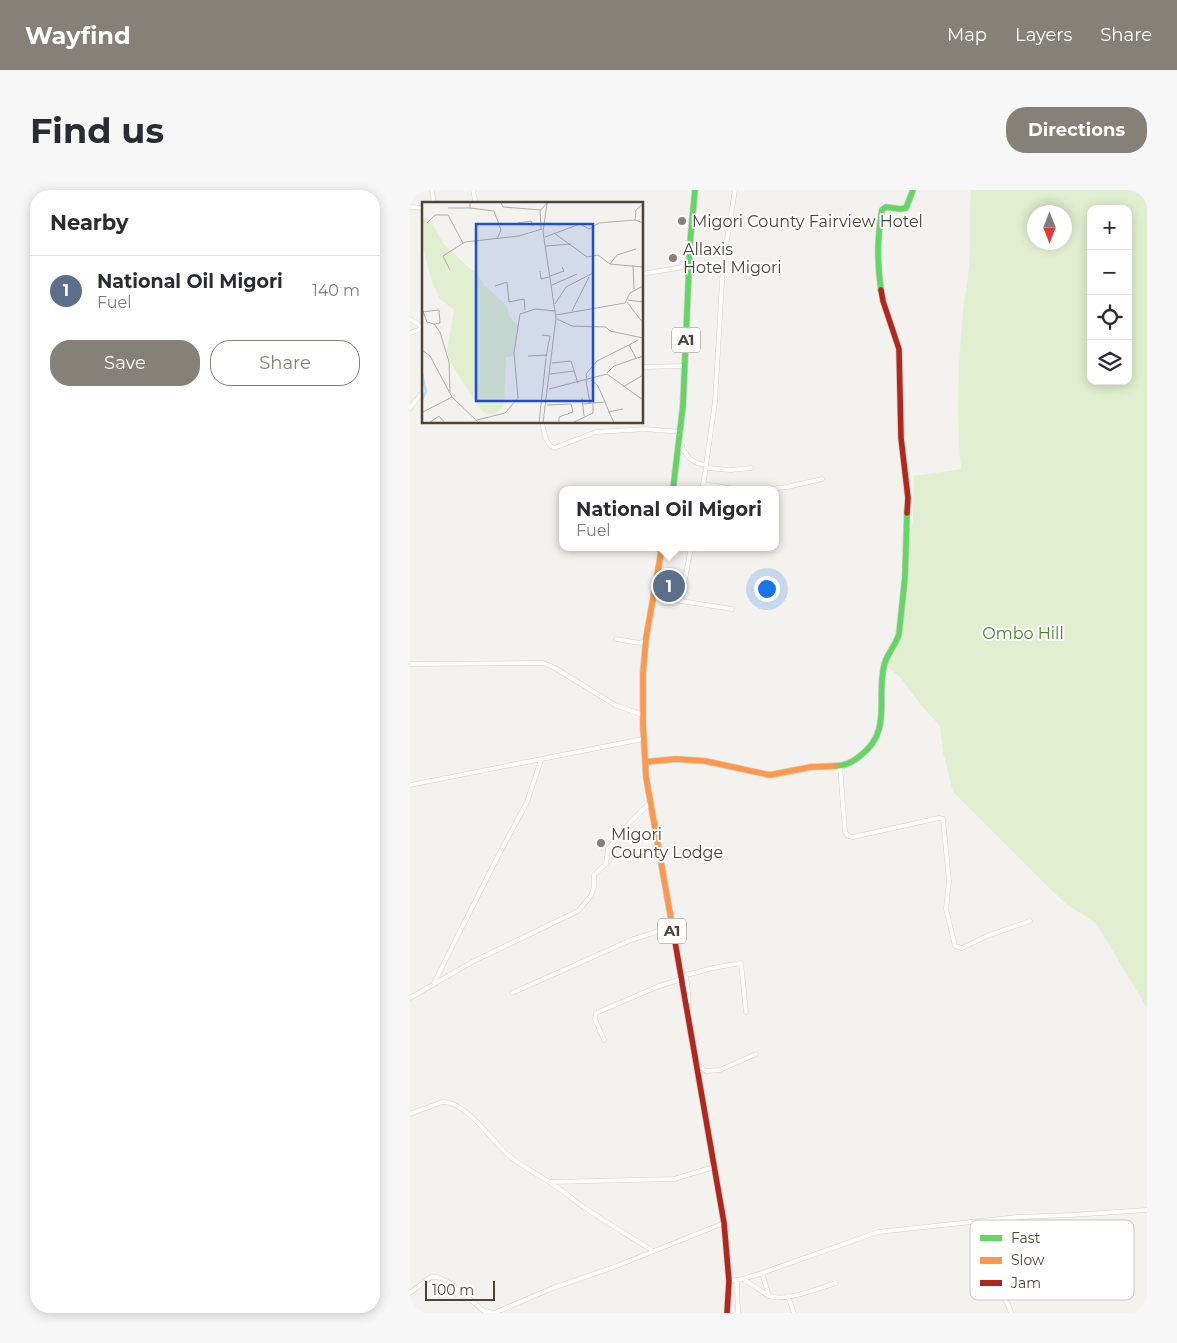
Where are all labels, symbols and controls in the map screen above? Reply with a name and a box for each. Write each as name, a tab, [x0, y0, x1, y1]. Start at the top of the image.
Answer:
text: Wayfind	[25, 21, 131, 50]
text: Map	[947, 24, 987, 46]
text: Layers	[1015, 24, 1072, 46]
text: Share	[1100, 24, 1152, 46]
button: Directions	[1006, 107, 1147, 153]
text: Find us	[30, 109, 164, 152]
inset map	[422, 202, 644, 424]
north arrow	[1027, 205, 1072, 250]
map controls	[1087, 205, 1132, 385]
button: +	[1087, 205, 1132, 250]
text: Nearby	[50, 210, 129, 235]
place label: Migori County Fairview Hotel	[692, 212, 923, 231]
marker: Migori County Fairview Hotel	[676, 215, 688, 227]
place label: Allaxis Hotel Migori	[683, 240, 782, 277]
button: −	[1087, 250, 1132, 295]
marker: Allaxis Hotel Migori	[667, 252, 679, 264]
text: National Oil Migori	[97, 270, 283, 293]
text: 1	[63, 281, 69, 300]
text: 140 m	[312, 281, 360, 300]
text: Fuel	[97, 293, 132, 312]
button: locate	[1087, 295, 1132, 340]
road number: A1	[672, 328, 700, 352]
button: Save	[50, 340, 200, 386]
button: Share	[210, 340, 360, 386]
button: layers	[1087, 340, 1132, 385]
popup	[559, 486, 779, 551]
text: National Oil Migori	[576, 498, 762, 521]
text: Fuel	[576, 521, 611, 540]
pin: 1	[653, 567, 685, 605]
your location	[754, 576, 780, 602]
park label: Ombo Hill	[982, 624, 1064, 643]
place label: Migori County Lodge	[611, 825, 723, 862]
marker: Migori County Lodge	[595, 837, 607, 849]
road number: A1	[658, 918, 686, 944]
legend	[970, 1220, 1134, 1300]
text: Fast	[1011, 1229, 1041, 1247]
text: Slow	[1011, 1251, 1045, 1269]
text: Jam	[1010, 1274, 1041, 1292]
scale bar	[425, 1278, 495, 1301]
text: 100 m	[432, 1281, 474, 1299]

